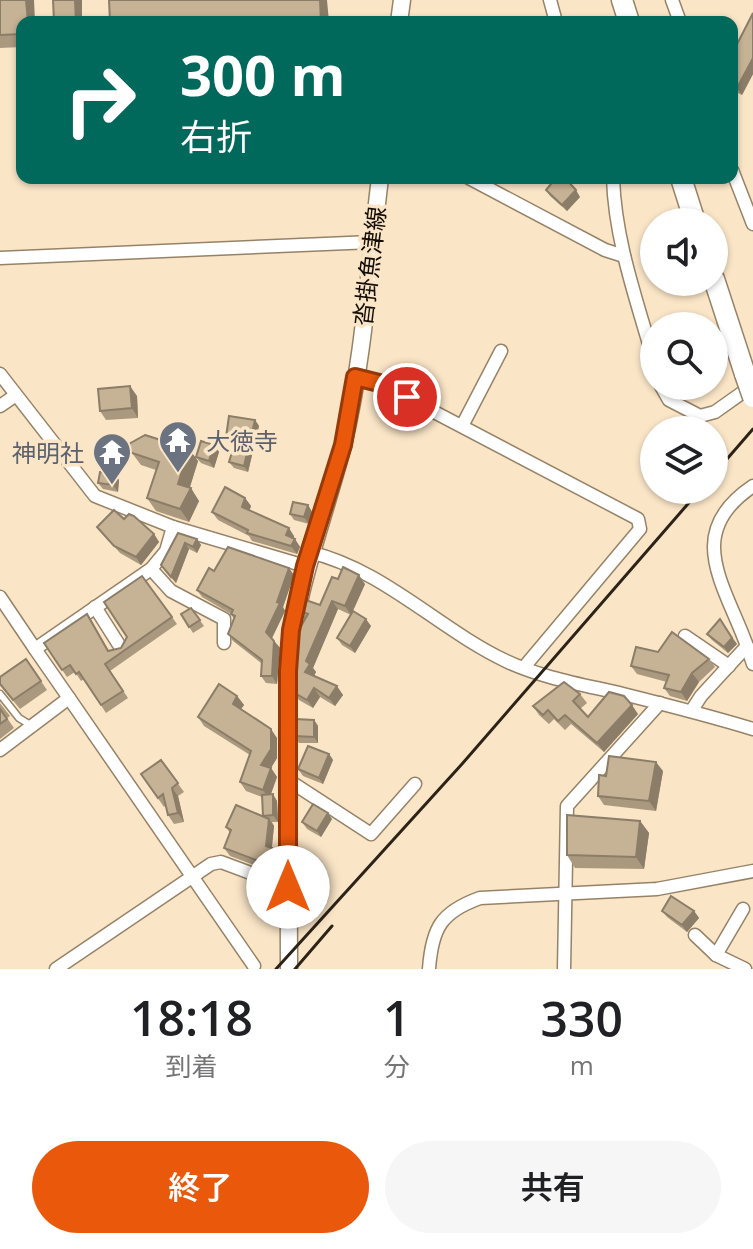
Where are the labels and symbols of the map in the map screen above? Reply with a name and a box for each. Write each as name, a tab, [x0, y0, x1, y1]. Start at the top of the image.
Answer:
street label: 沓掛魚津線	[345, 204, 393, 328]
pin	[373, 363, 441, 431]
temple icon: 大徳寺	[157, 419, 199, 474]
place label: 大徳寺	[206, 424, 278, 457]
temple icon: 神明社	[91, 431, 133, 486]
place label: 神明社	[12, 436, 84, 469]
position arrow	[246, 845, 330, 929]

